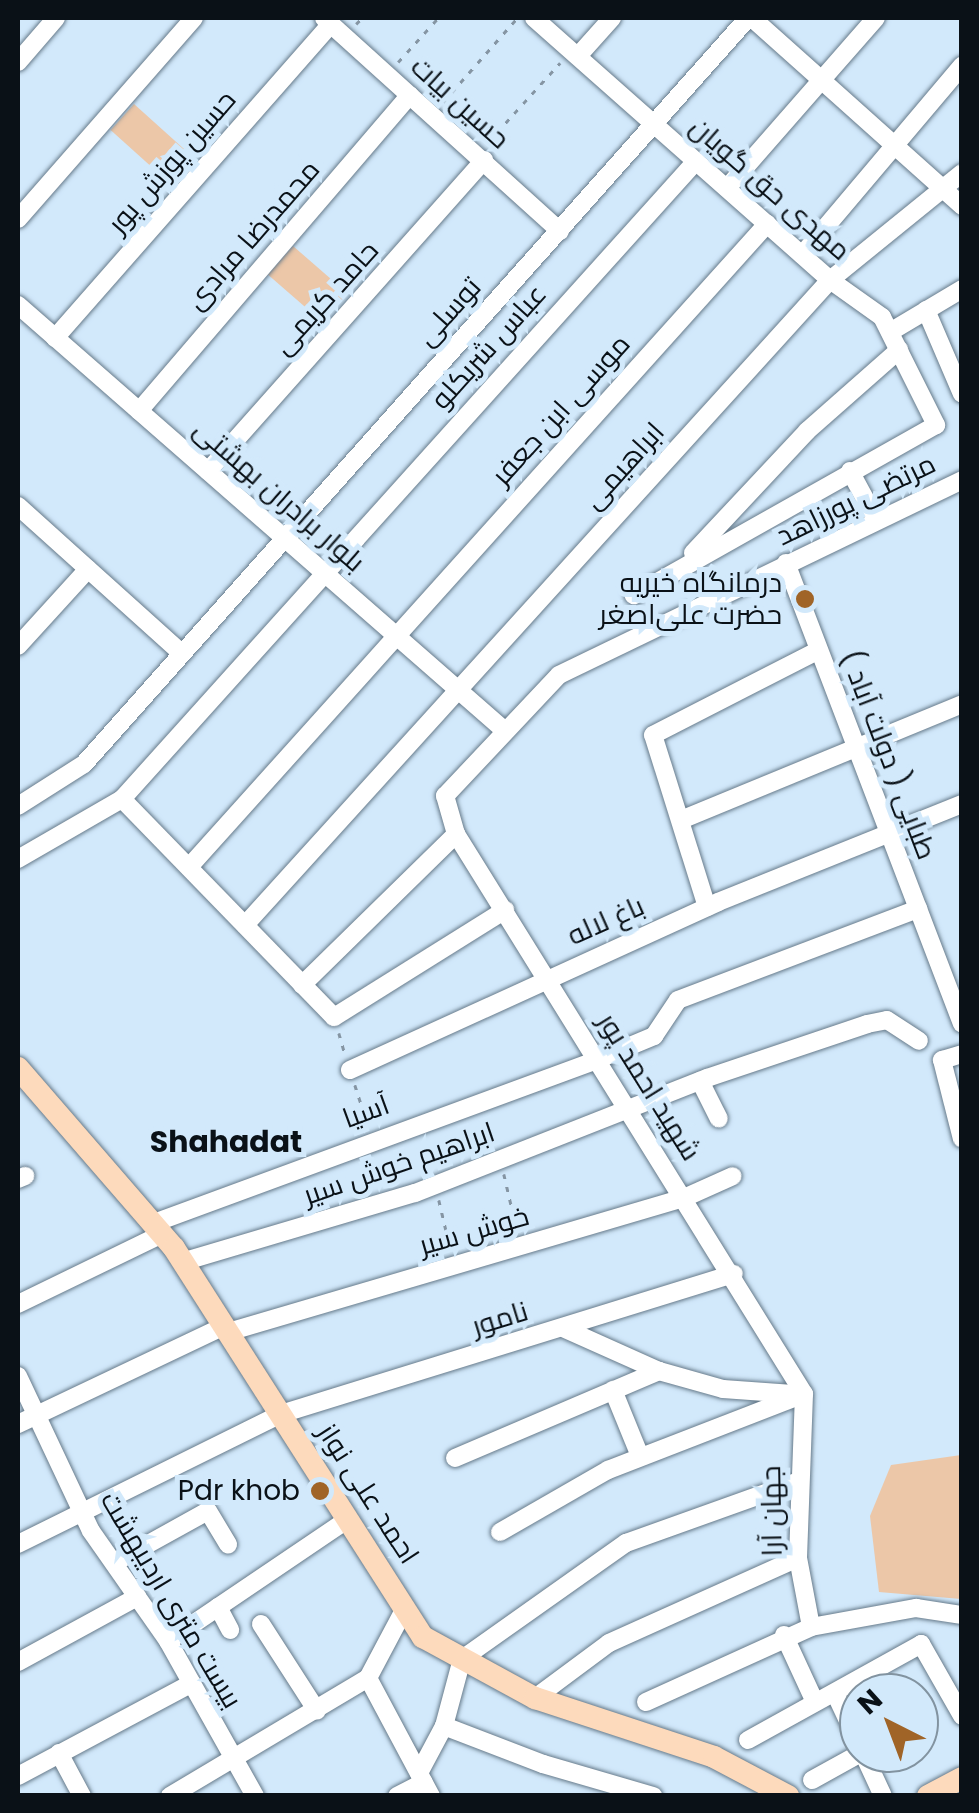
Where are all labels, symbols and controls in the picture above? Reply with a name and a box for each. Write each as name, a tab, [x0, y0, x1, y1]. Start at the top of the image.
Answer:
street label: حسین بیات	[404, 50, 516, 156]
street label: حسین پوزش پور	[101, 84, 243, 240]
street label: مهدی حق گویان	[683, 110, 857, 268]
street label: محمدرضا مرادی	[179, 153, 327, 317]
street label: حامد کریمی	[266, 234, 386, 362]
street label: توسلی	[410, 271, 488, 353]
street label: عباس شریکلو	[424, 278, 554, 416]
street label: موسی ابن جعفر	[485, 328, 637, 492]
street label: بلوار برادران بهشتی	[187, 413, 371, 579]
street label: ابراهیمی	[576, 416, 672, 516]
street label: مرتضی پورزاهد	[771, 447, 941, 553]
place label: درمانگاه خیریه حضرت علی‌اصغر	[599, 566, 782, 632]
marker: درمانگاه خیریه حضرت علی‌اصغر	[792, 586, 818, 612]
street label: طبایی ( دولت آباد )	[833, 646, 943, 864]
street label: باغ لاله	[562, 889, 650, 953]
street label: شهید احمد پور	[590, 1007, 708, 1167]
street label: آسیا	[338, 1088, 394, 1136]
street label: ابراهیم خوش سیر	[299, 1116, 499, 1212]
district label: Shahadat	[150, 1124, 302, 1160]
street label: خوش سیر	[415, 1199, 533, 1263]
street label: نامور	[468, 1295, 532, 1343]
street label: احمد علی نواز	[310, 1418, 426, 1570]
street label: جهان آرا	[754, 1465, 790, 1557]
place label: Pdr khob	[178, 1474, 300, 1508]
marker: Pdr khob	[309, 1480, 331, 1502]
street label: بیست متری اردیبهشت	[93, 1486, 249, 1714]
north arrow	[839, 1673, 939, 1773]
text: N	[849, 1680, 891, 1723]

